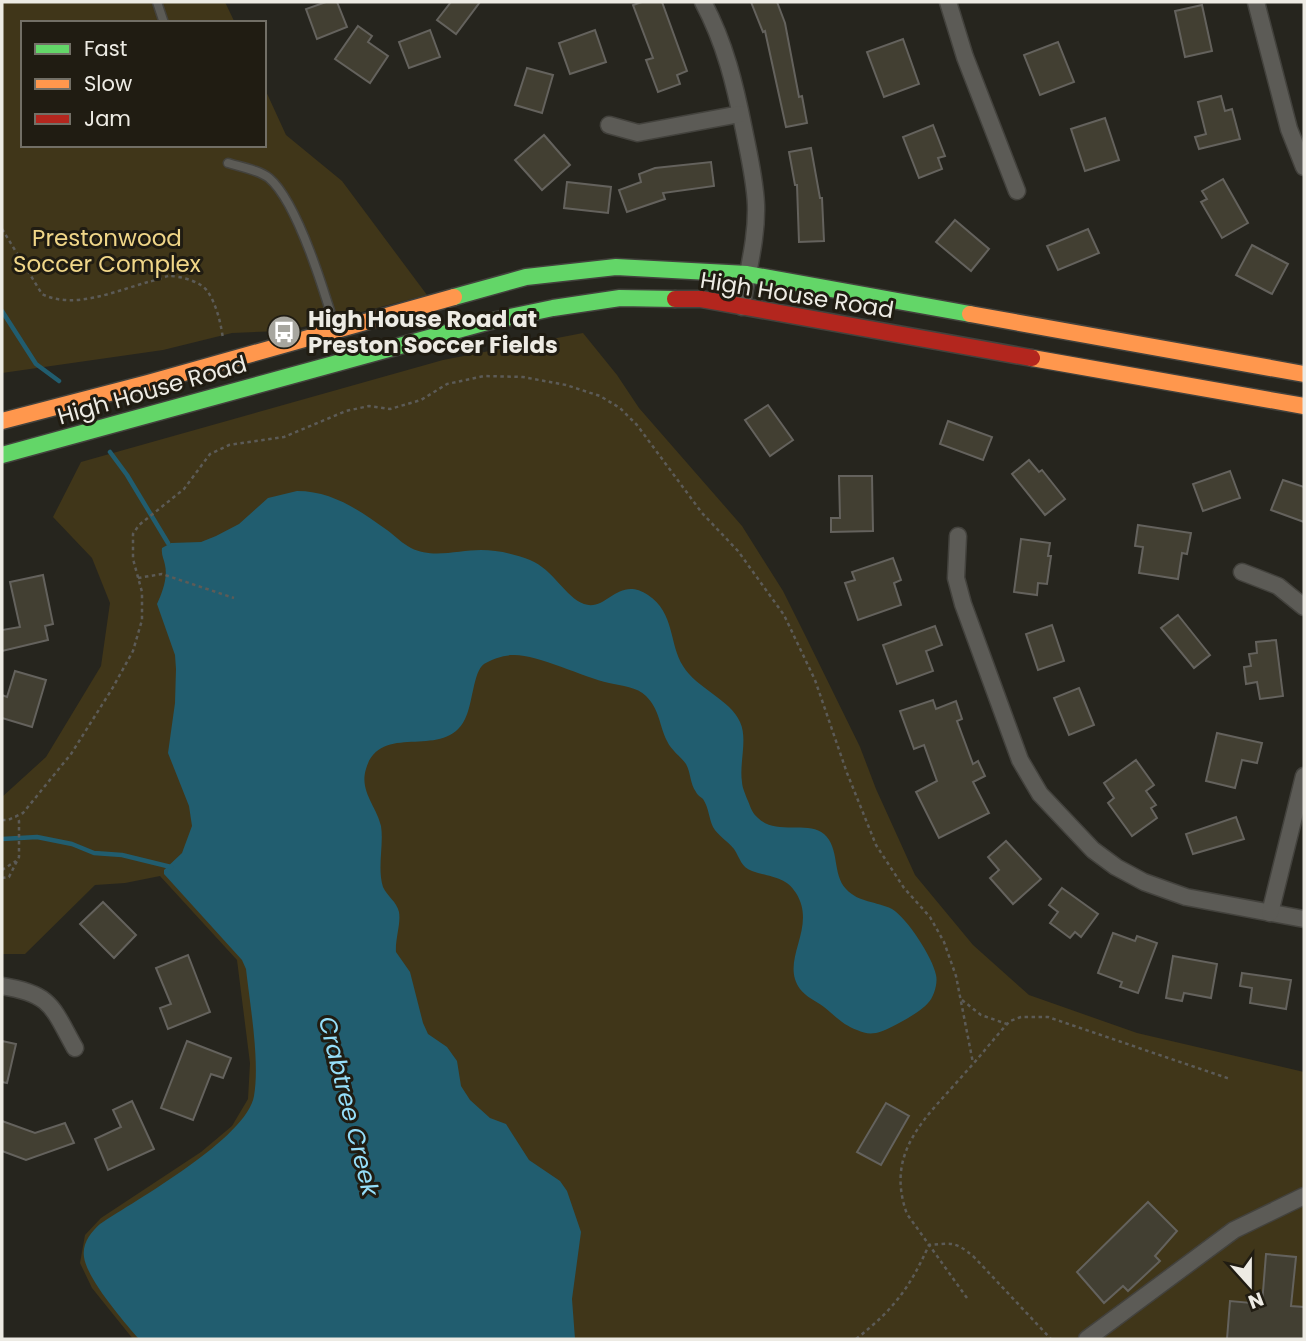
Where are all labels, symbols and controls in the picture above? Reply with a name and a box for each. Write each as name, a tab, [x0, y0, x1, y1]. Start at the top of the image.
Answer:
legend	[21, 21, 266, 147]
text: Fast	[84, 34, 127, 63]
text: Slow	[84, 69, 132, 98]
text: Jam	[84, 104, 131, 133]
park label: Prestonwood Soccer Complex	[13, 222, 201, 280]
street label: High House Road	[698, 264, 896, 326]
place label: High House Road at Preston Soccer Fields	[308, 303, 558, 361]
bus stop icon: High House Road at Preston Soccer Fields	[265, 313, 303, 351]
street label: High House Road	[54, 348, 250, 432]
water label: Crabtree Creek	[311, 1013, 388, 1201]
north arrow	[1215, 1250, 1285, 1320]
text: N	[1244, 1285, 1267, 1316]

